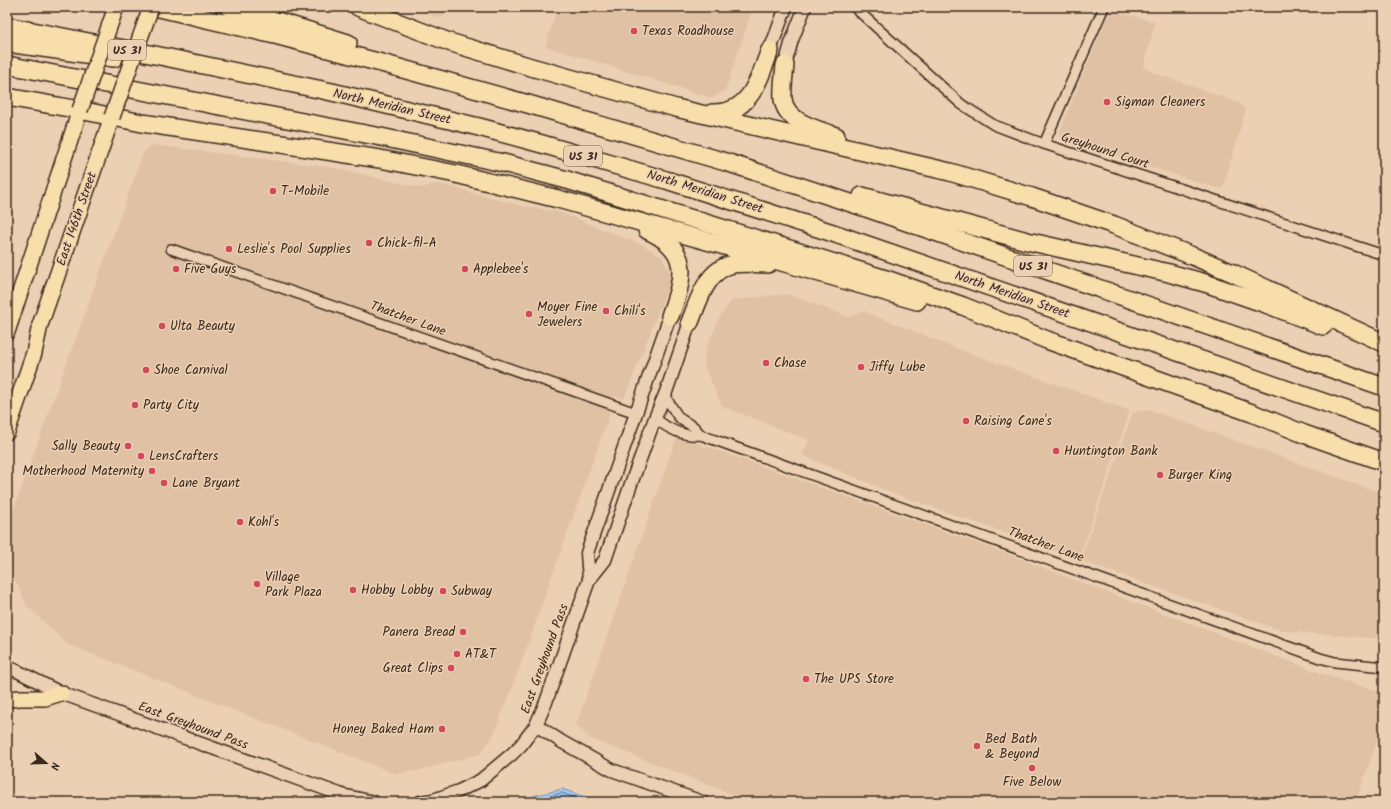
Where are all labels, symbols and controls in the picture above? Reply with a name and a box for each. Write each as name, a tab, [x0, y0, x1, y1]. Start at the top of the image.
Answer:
place label: Texas Roadhouse	[642, 21, 734, 42]
marker: Texas Roadhouse	[629, 26, 639, 36]
road number: US 31	[108, 40, 146, 60]
street label: North Meridian Street	[331, 83, 454, 131]
place label: Sigman Cleaners	[1115, 92, 1206, 113]
marker: Sigman Cleaners	[1102, 97, 1112, 107]
street label: Greyhound Court	[1058, 127, 1153, 175]
road number: US 31	[564, 146, 602, 166]
street label: North Meridian Street	[644, 164, 767, 220]
street label: East 146th Street	[51, 168, 103, 269]
place label: T-Mobile	[281, 181, 329, 202]
marker: T-Mobile	[268, 186, 278, 196]
place label: Chick-fil-A	[377, 233, 437, 254]
marker: Chick-fil-A	[364, 238, 374, 248]
place label: Leslie's Pool Supplies	[237, 239, 351, 260]
marker: Leslie's Pool Supplies	[224, 244, 234, 254]
road number: US 31	[1014, 256, 1052, 276]
place label: Five Guys	[184, 259, 237, 280]
place label: Applebee's	[473, 259, 529, 280]
marker: Five Guys	[171, 264, 181, 274]
marker: Applebee's	[460, 264, 470, 274]
street label: North Meridian Street	[952, 265, 1073, 325]
street label: Thatcher Lane	[367, 296, 449, 342]
place label: Moyer Fine Jewelers	[537, 297, 597, 333]
place label: Chili's	[614, 301, 646, 322]
marker: Chili's	[601, 306, 611, 316]
marker: Moyer Fine Jewelers	[524, 309, 534, 319]
place label: Ulta Beauty	[170, 316, 236, 337]
marker: Ulta Beauty	[157, 321, 167, 331]
place label: Chase	[774, 353, 806, 374]
place label: Jiffy Lube	[869, 357, 925, 378]
marker: Chase	[761, 358, 771, 368]
place label: Shoe Carnival	[154, 360, 228, 381]
marker: Jiffy Lube	[856, 362, 866, 372]
marker: Shoe Carnival	[141, 365, 151, 375]
place label: Party City	[143, 395, 200, 416]
marker: Party City	[130, 400, 140, 410]
place label: Raising Cane's	[974, 411, 1052, 432]
marker: Raising Cane's	[961, 416, 971, 426]
place label: Sally Beauty	[52, 436, 121, 457]
marker: Sally Beauty	[123, 441, 133, 451]
place label: Huntington Bank	[1064, 441, 1158, 462]
place label: LensCrafters	[149, 446, 219, 467]
marker: Huntington Bank	[1051, 446, 1061, 456]
marker: LensCrafters	[136, 451, 146, 461]
place label: Motherhood Maternity	[23, 461, 145, 482]
place label: Burger King	[1168, 465, 1232, 486]
marker: Motherhood Maternity	[147, 466, 157, 476]
marker: Burger King	[1155, 470, 1165, 480]
place label: Lane Bryant	[172, 473, 241, 494]
marker: Lane Bryant	[159, 478, 169, 488]
place label: Kohl's	[248, 512, 280, 533]
marker: Kohl's	[235, 517, 245, 527]
street label: Thatcher Lane	[1005, 522, 1087, 568]
place label: Village Park Plaza	[265, 567, 322, 603]
marker: Village Park Plaza	[252, 579, 262, 589]
place label: Hobby Lobby	[361, 580, 434, 601]
place label: Subway	[451, 581, 493, 602]
marker: Hobby Lobby	[348, 585, 358, 595]
marker: Subway	[438, 586, 448, 596]
street label: East Greyhound Pass	[515, 601, 575, 717]
place label: Panera Bread	[382, 622, 456, 643]
marker: Panera Bread	[458, 627, 468, 637]
place label: AT&T	[465, 644, 497, 665]
marker: AT&T	[452, 649, 462, 659]
place label: Great Clips	[383, 658, 443, 679]
marker: Great Clips	[446, 663, 456, 673]
place label: The UPS Store	[814, 669, 894, 690]
marker: The UPS Store	[801, 674, 811, 684]
street label: East Greyhound Pass	[135, 696, 251, 756]
place label: Honey Baked Ham	[332, 719, 434, 740]
marker: Honey Baked Ham	[437, 724, 447, 734]
place label: Bed Bath & Beyond	[985, 729, 1039, 765]
marker: Bed Bath & Beyond	[972, 741, 982, 751]
north arrow	[26, 743, 66, 783]
text: N	[45, 760, 64, 772]
marker: Five Below	[1027, 763, 1037, 773]
place label: Five Below	[1003, 772, 1061, 793]

